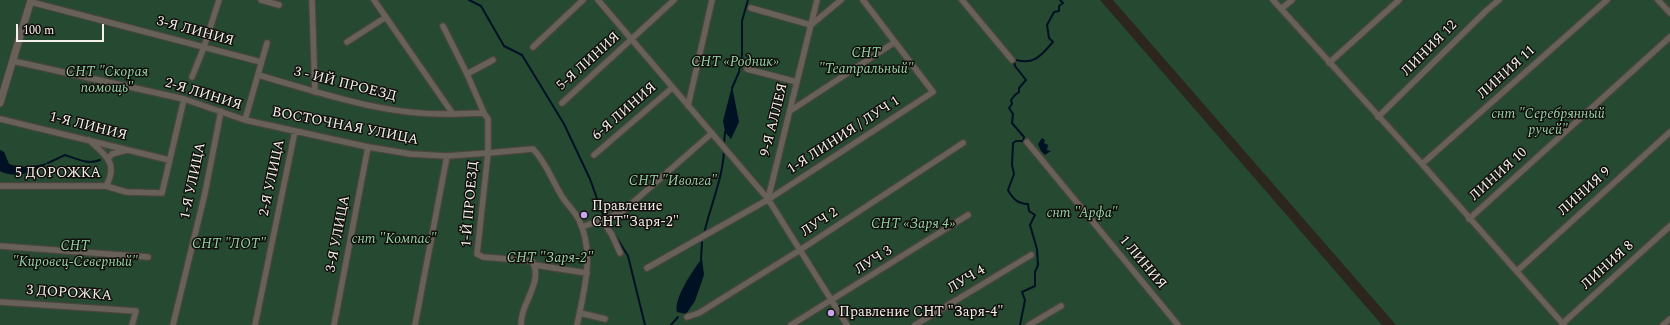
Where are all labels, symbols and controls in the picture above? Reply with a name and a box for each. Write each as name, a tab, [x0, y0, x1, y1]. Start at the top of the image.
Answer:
street label: 3-Я ЛИНИЯ	[154, 14, 236, 50]
scale bar	[18, 16, 106, 42]
street label: ЛИНИЯ 12	[1399, 18, 1461, 80]
text: 100 m	[23, 21, 54, 40]
street label: 5-Я ЛИНИЯ	[554, 29, 624, 95]
street label: ЛИНИЯ 11	[1475, 43, 1539, 103]
park label: СНТ "Театральный"	[819, 46, 913, 78]
park label: СНТ «Родник»	[691, 55, 779, 71]
street label: 3 - ИЙ ПРОЕЗД	[292, 64, 398, 106]
park label: СНТ "Скорая помощь"	[66, 65, 148, 98]
street label: 2-Я ЛИНИЯ	[163, 75, 243, 115]
street label: 6-Я ЛИНИЯ	[589, 80, 661, 144]
street label: 9-Я АЛЛЕЯ	[758, 82, 792, 158]
street label: 1-Я ЛИНИЯ / ЛУЧ 1	[785, 93, 903, 179]
street label: ВОСТОЧНАЯ УЛИЦА	[270, 105, 420, 149]
park label: снт "Серебрянный ручей"	[1491, 107, 1605, 140]
street label: 1-Я ЛИНИЯ	[47, 109, 129, 145]
street label: 2-Я УЛИЦА	[257, 138, 289, 218]
street label: 1-Я УЛИЦА	[178, 141, 210, 221]
street label: ЛИНИЯ 10	[1467, 145, 1531, 205]
street label: 1-Й ПРОЕЗД	[459, 160, 483, 248]
street label: ЛИНИЯ 9	[1555, 164, 1615, 220]
street label: 5 ДОРОЖКА	[15, 166, 101, 182]
park label: СНТ "Иволга"	[629, 174, 717, 190]
street label: 3-Я УЛИЦА	[323, 194, 355, 274]
place label: Правление СНТ"Заря-2"	[592, 199, 679, 232]
street label: ЛУЧ 2	[798, 205, 842, 241]
park label: снт "Арфа"	[1046, 206, 1118, 222]
marker: Правление СНТ"Заря-2"	[579, 210, 589, 220]
park label: СНТ «Заря 4»	[871, 217, 955, 233]
park label: снт "Компас"	[351, 232, 437, 248]
street label: 1 ЛИНИЯ	[1115, 233, 1169, 293]
park label: СНТ "ЛОТ"	[192, 237, 266, 253]
street label: ЛИНИЯ 8	[1578, 238, 1638, 294]
park label: СНТ "Кировец-Северный"	[12, 239, 138, 272]
street label: ЛУЧ 3	[852, 243, 896, 279]
park label: СНТ "Заря-2"	[507, 251, 593, 267]
street label: ЛУЧ 4	[945, 262, 989, 298]
street label: 3 ДОРОЖКА	[26, 283, 112, 305]
place label: Правление СНТ "Заря-4"	[839, 305, 1004, 321]
marker: Правление СНТ "Заря-4"	[826, 308, 836, 318]

